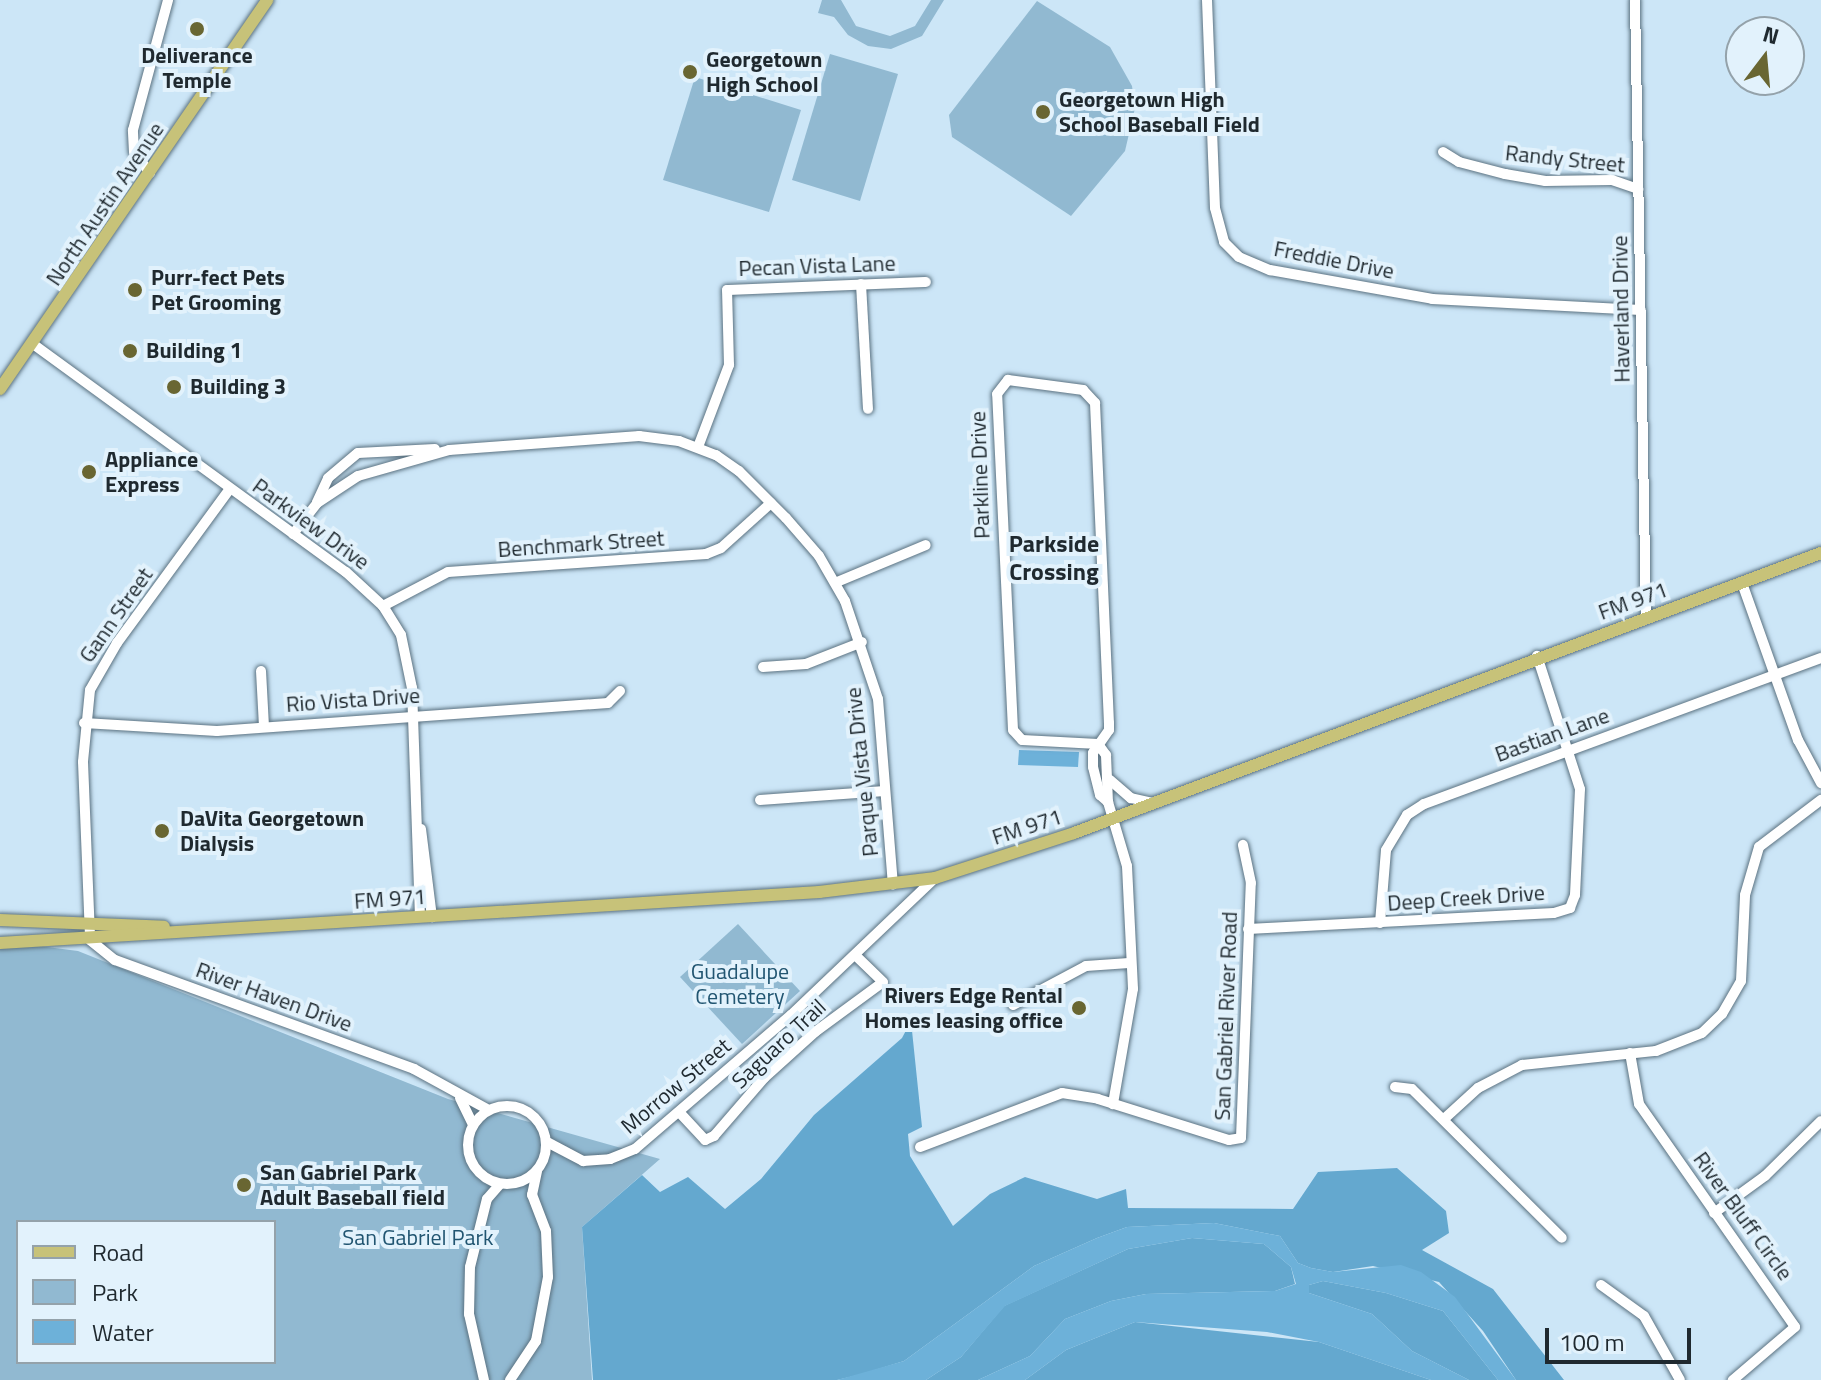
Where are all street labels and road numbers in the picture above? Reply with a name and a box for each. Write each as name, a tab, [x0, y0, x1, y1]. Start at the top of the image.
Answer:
street label: North Austin Avenue	[41, 117, 169, 291]
street label: Randy Street	[1504, 140, 1626, 178]
street label: Freddie Drive	[1272, 235, 1396, 285]
street label: Haverland Drive	[1607, 235, 1635, 383]
street label: Pecan Vista Lane	[738, 250, 896, 282]
street label: Parkline Drive	[965, 411, 995, 539]
street label: Parkview Drive	[247, 473, 375, 575]
street label: Benchmark Street	[497, 525, 665, 563]
street label: Gann Street	[74, 562, 158, 668]
street label: FM 971	[1595, 576, 1671, 626]
street label: Rio Vista Drive	[285, 682, 421, 718]
street label: Parque Vista Drive	[840, 686, 884, 858]
street label: Bastian Lane	[1491, 702, 1613, 768]
street label: FM 971	[989, 803, 1065, 851]
street label: Deep Creek Drive	[1386, 879, 1546, 917]
street label: FM 971	[353, 883, 427, 915]
street label: San Gabriel River Road	[1209, 911, 1243, 1121]
street label: River Haven Drive	[192, 956, 356, 1038]
street label: Saguaro Trail	[726, 994, 832, 1094]
street label: Morrow Street	[616, 1033, 736, 1139]
street label: River Bluff Circle	[1688, 1147, 1798, 1285]

